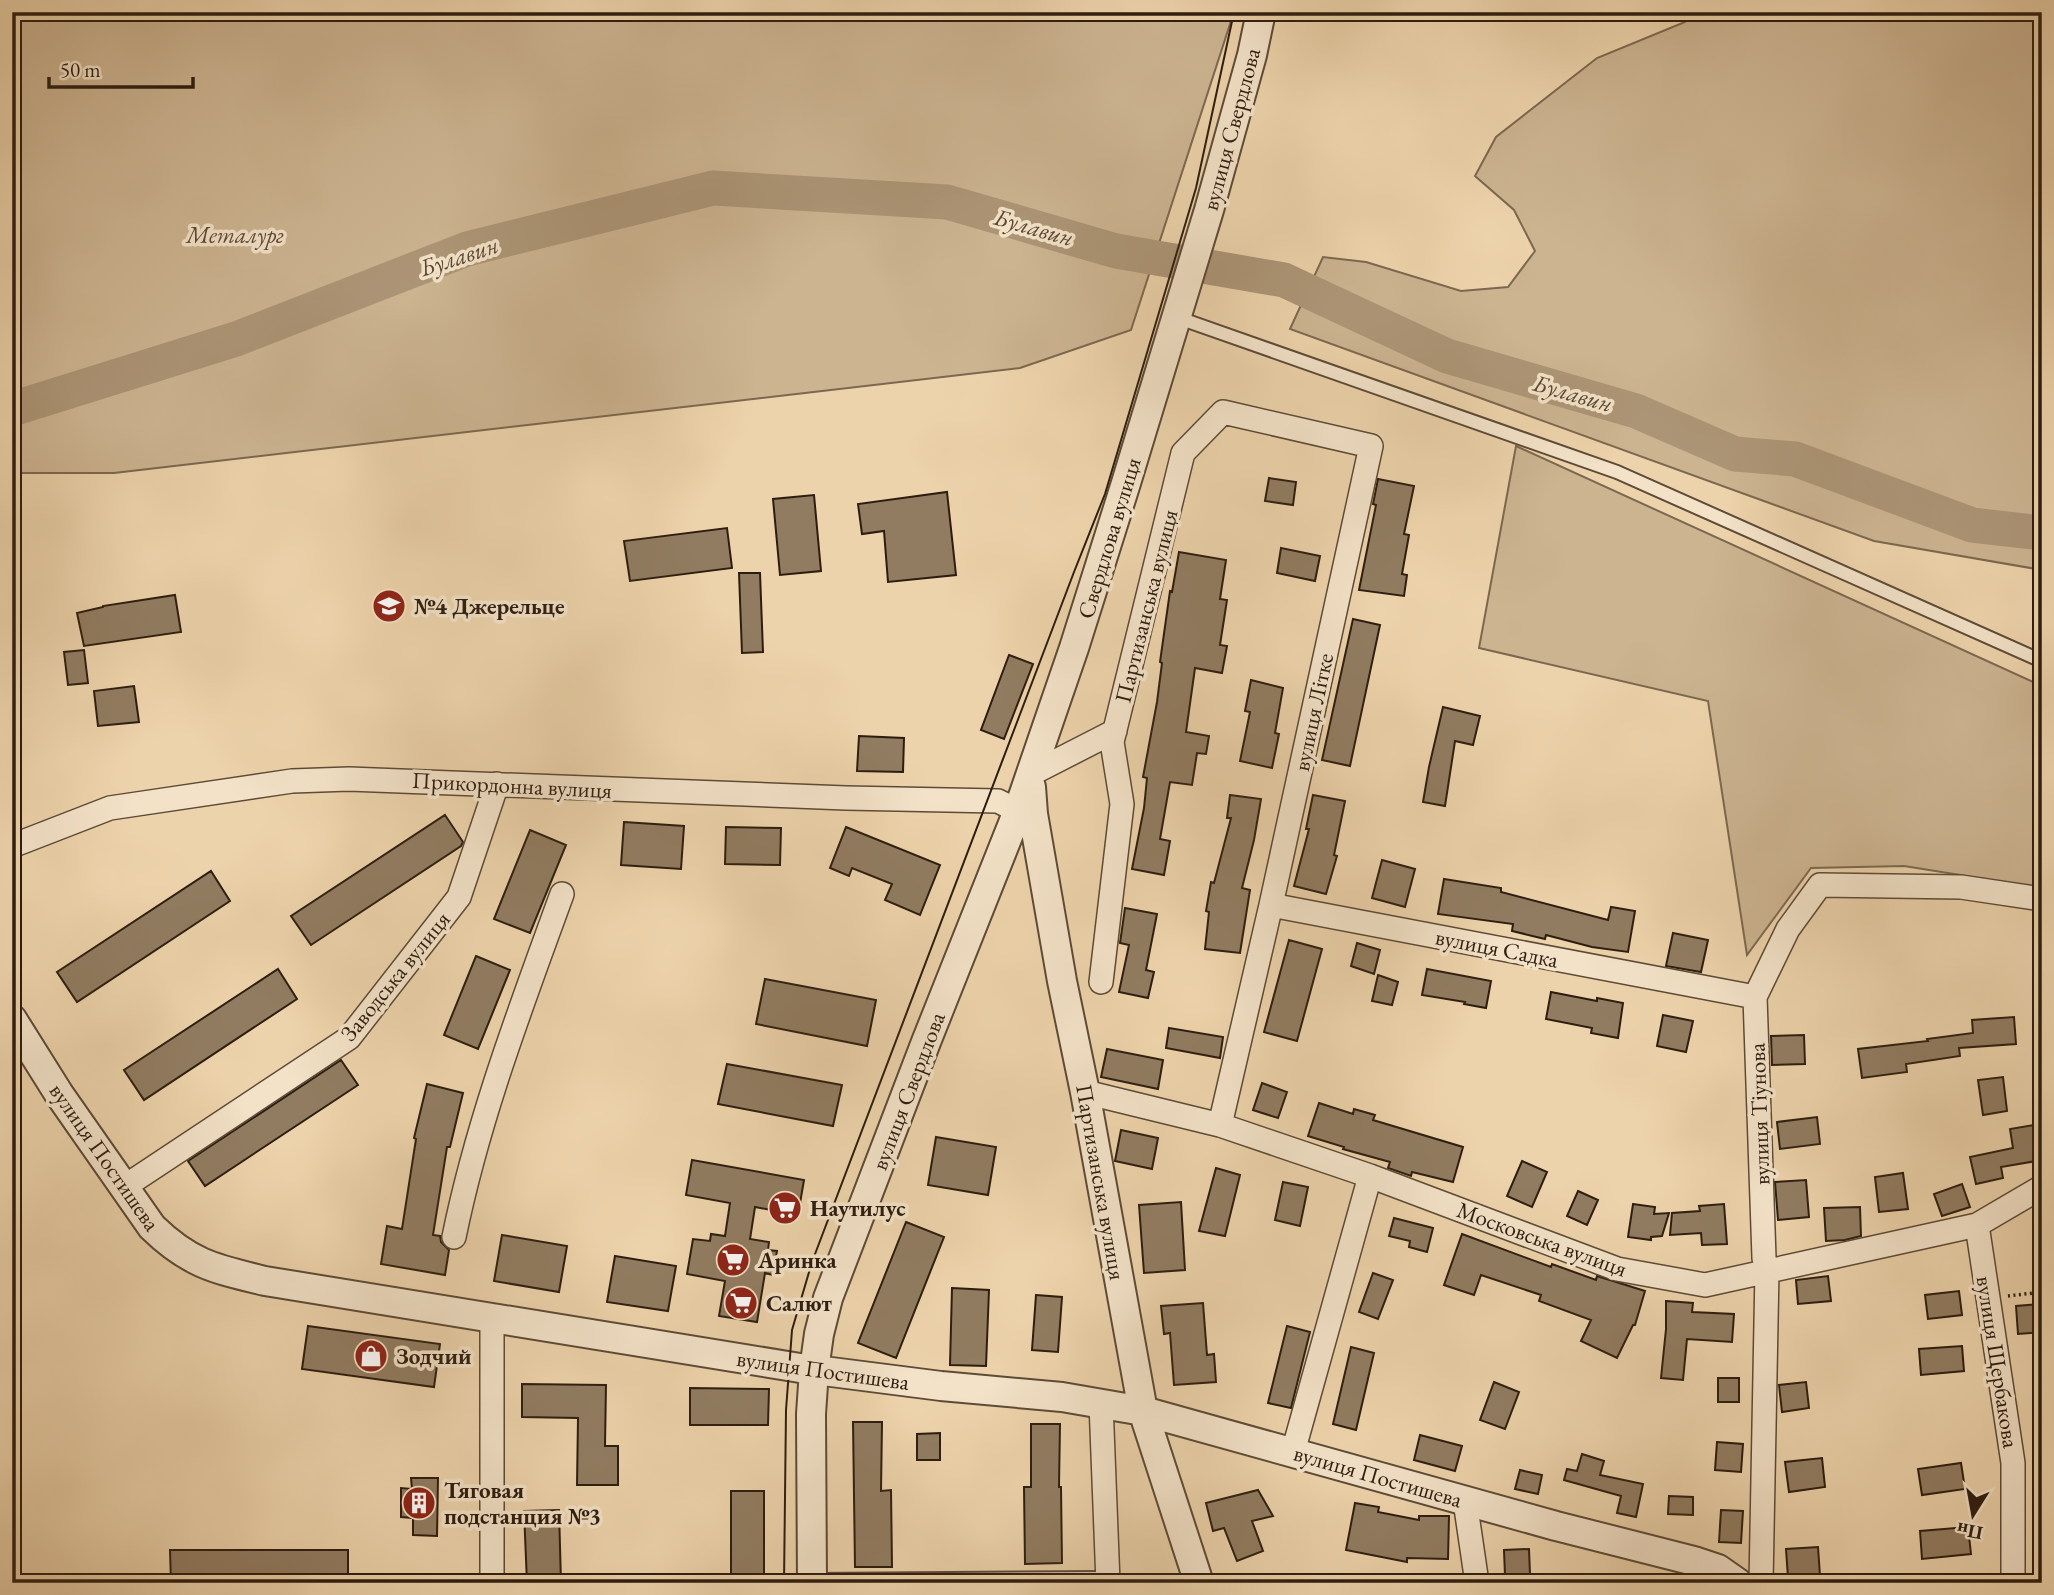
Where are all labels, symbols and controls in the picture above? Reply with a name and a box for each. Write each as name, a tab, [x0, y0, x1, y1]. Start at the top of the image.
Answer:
street label: вулиця Свердлова	[1195, 44, 1267, 214]
scale bar	[49, 46, 192, 90]
text: 50 m	[60, 56, 101, 83]
water label: Булавин	[990, 201, 1077, 253]
park label: Металург	[184, 220, 284, 250]
water label: Булавин	[415, 229, 502, 284]
water label: Булавин	[1529, 367, 1616, 419]
street label: Свердлова вулиця	[1070, 454, 1148, 622]
street label: Партизанська вулиця	[1107, 506, 1185, 706]
school or university icon: №4 Джерельце	[370, 587, 408, 625]
place label: №4 Джерельце	[414, 591, 565, 621]
street label: вулиця Літке	[1286, 650, 1340, 774]
street label: Прикордонна вулиця	[411, 765, 613, 805]
street label: Заводська вулиця	[333, 905, 457, 1047]
street label: вулиця Садка	[1433, 921, 1562, 975]
street label: вулиця Свердлова	[864, 1007, 952, 1174]
street label: вулиця Тіунова	[1741, 1042, 1776, 1186]
street label: вулиця Постишева	[43, 1077, 168, 1238]
street label: Партизанська вулиця	[1069, 1082, 1133, 1282]
supermarket icon: Наутилус	[766, 1189, 804, 1227]
place label: Наутилус	[810, 1193, 906, 1223]
street label: Московська вулиця	[1453, 1194, 1631, 1284]
supermarket icon: Аринка	[714, 1241, 752, 1279]
place label: Аринка	[757, 1245, 837, 1275]
street label: вулиця Щербакова	[1970, 1274, 2027, 1451]
supermarket icon: Салют	[722, 1284, 760, 1322]
place label: Салют	[766, 1288, 833, 1318]
shop icon: Зодчий	[352, 1337, 390, 1375]
place label: Зодчий	[396, 1341, 472, 1371]
street label: вулиця Постишева	[735, 1343, 912, 1397]
street label: вулиця Постишева	[1290, 1438, 1467, 1515]
place label: Тяговая подстанция №3	[444, 1475, 601, 1531]
north arrow	[1938, 1480, 2008, 1550]
building icon: Тяговая подстанция №3	[400, 1484, 438, 1522]
text: Пн	[1955, 1516, 1985, 1546]

